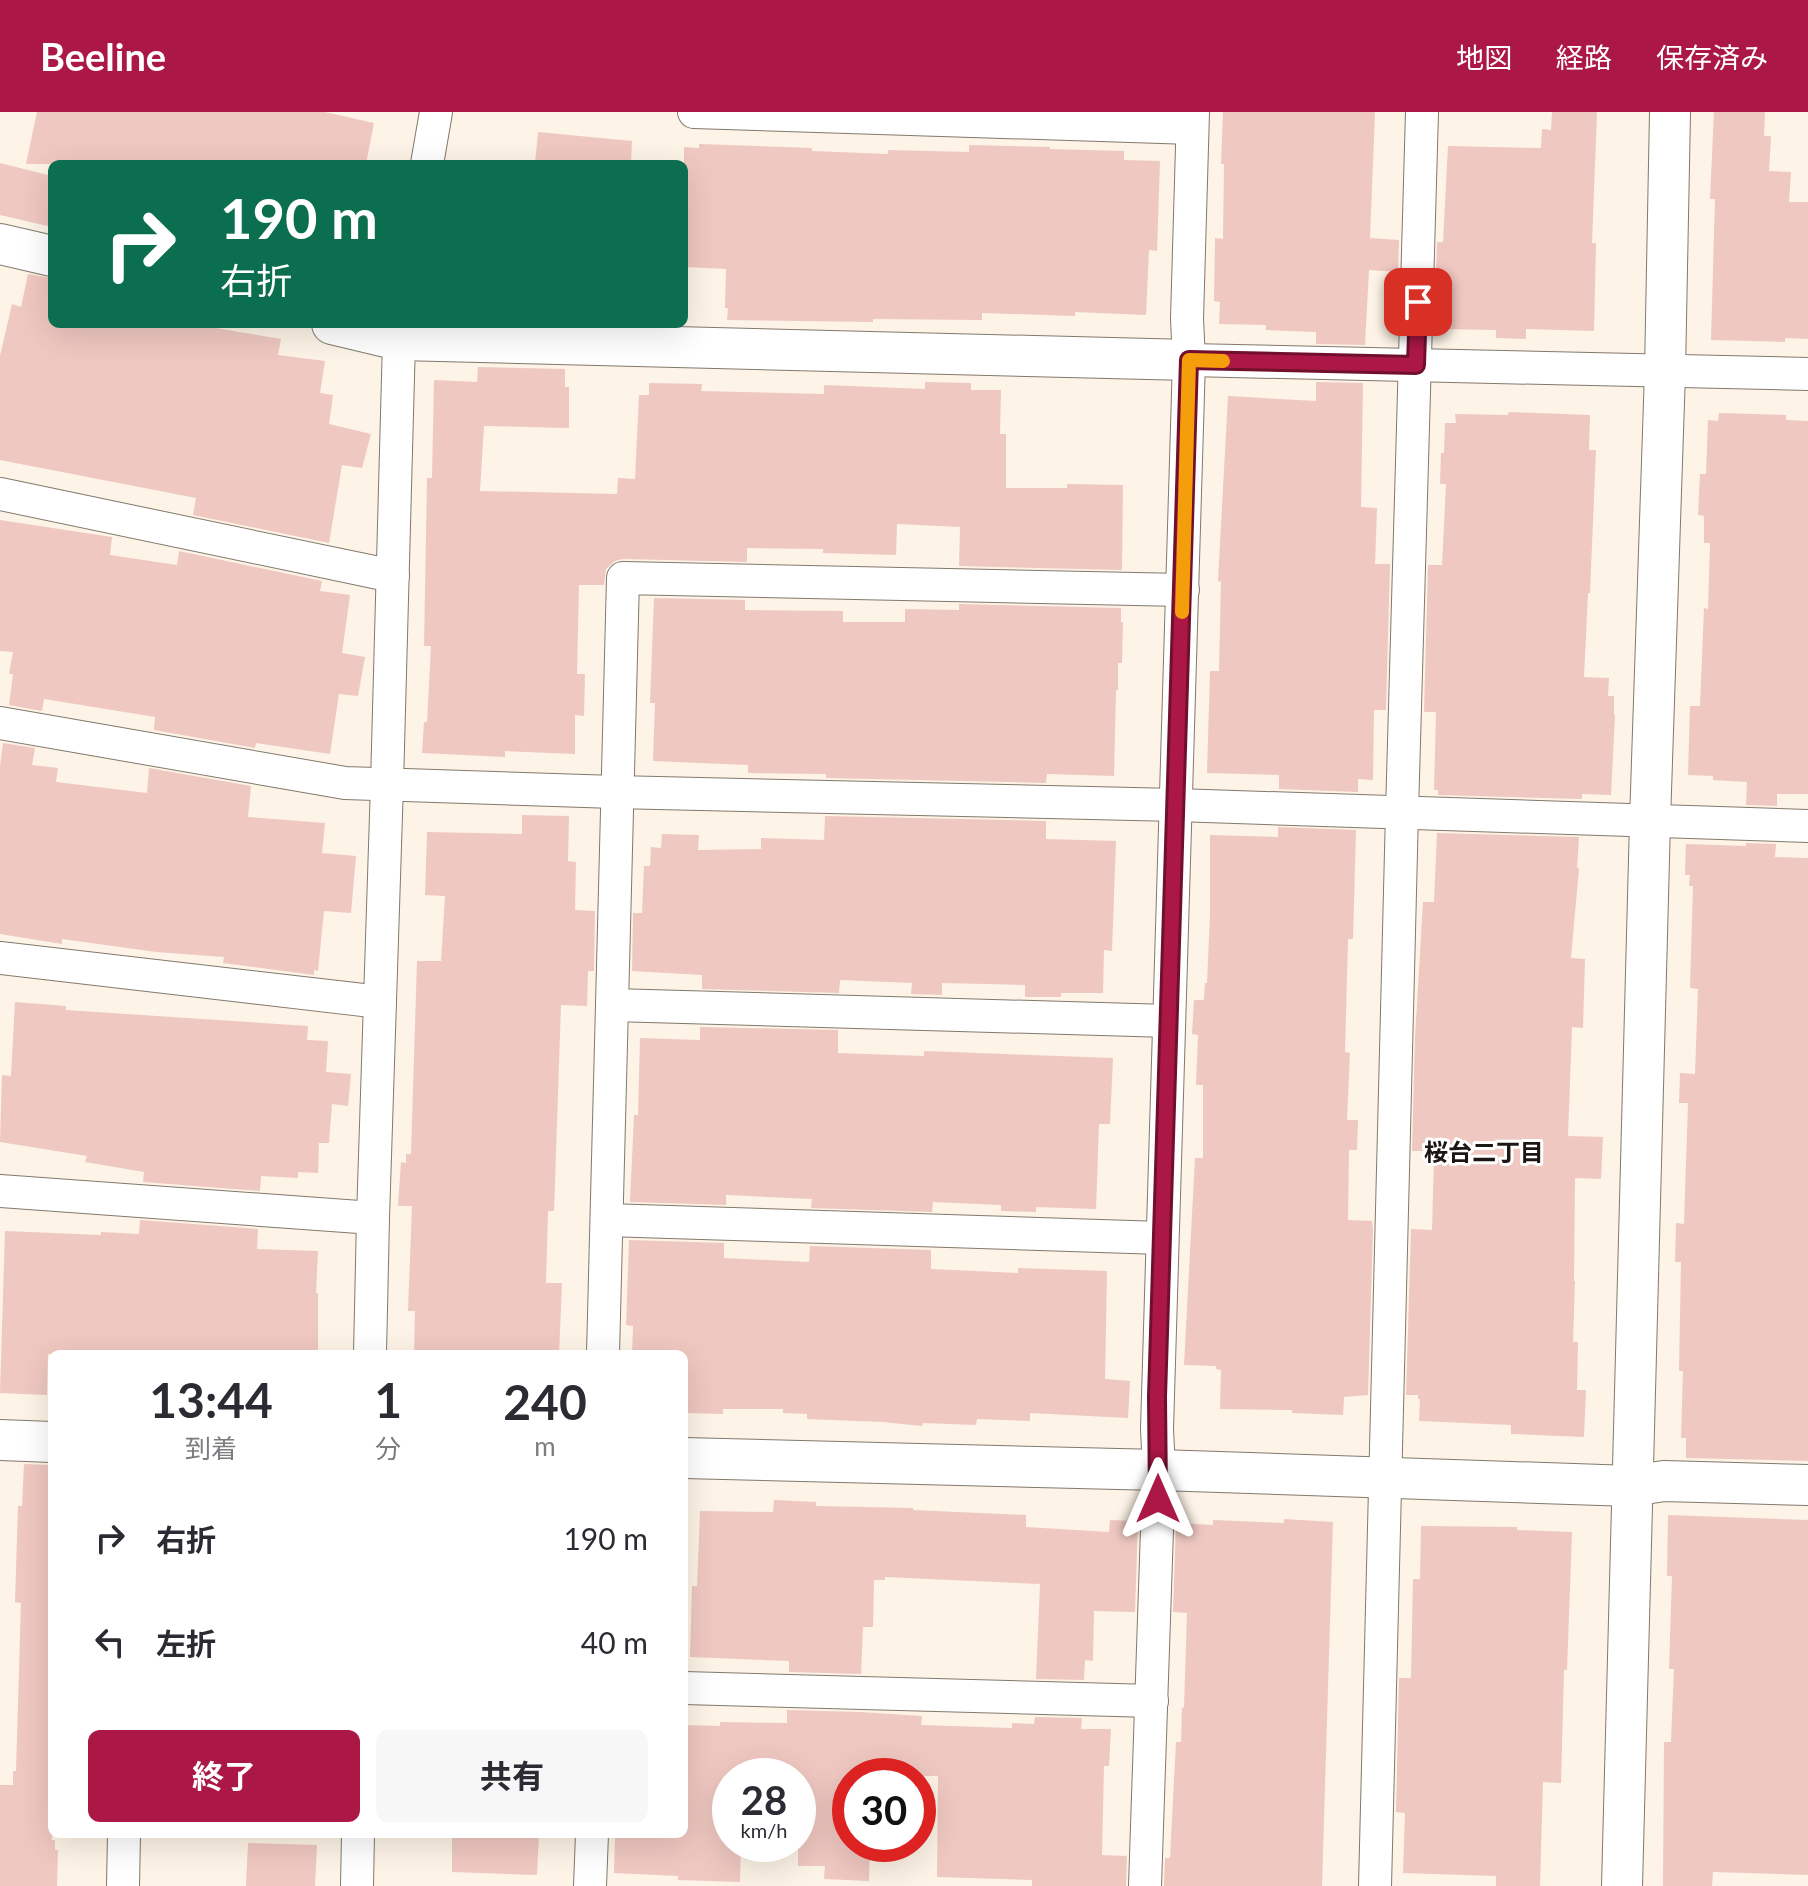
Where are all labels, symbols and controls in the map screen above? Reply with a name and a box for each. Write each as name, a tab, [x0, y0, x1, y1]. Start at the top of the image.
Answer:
text: Beeline	[40, 33, 166, 79]
text: 地図	[1456, 40, 1512, 74]
text: 経路	[1556, 40, 1612, 74]
text: 保存済み	[1656, 40, 1768, 74]
text: 190 m	[220, 184, 378, 251]
icon: right	[88, 192, 192, 296]
text: 右折	[220, 258, 292, 302]
pin	[1384, 268, 1452, 336]
icon: arrive	[1396, 280, 1440, 324]
district label: 桜台二丁目	[1424, 1137, 1544, 1166]
text: 13:44	[149, 1371, 273, 1428]
text: 1	[374, 1371, 402, 1428]
text: 240	[503, 1373, 587, 1430]
text: m	[534, 1430, 556, 1462]
text: 到着	[185, 1432, 237, 1464]
text: 分	[375, 1432, 401, 1464]
position arrow	[1116, 1457, 1200, 1541]
icon: right	[88, 1516, 132, 1560]
text: 190 m	[563, 1520, 648, 1556]
text: 右折	[156, 1521, 216, 1557]
icon: left	[88, 1620, 132, 1664]
text: 40 m	[581, 1624, 648, 1660]
text: 左折	[156, 1625, 216, 1661]
button: 終了	[88, 1730, 360, 1822]
button: 共有	[376, 1730, 648, 1822]
speed limit sign: 30	[832, 1758, 936, 1862]
text: 28	[741, 1776, 787, 1824]
text: km/h	[741, 1818, 787, 1842]

